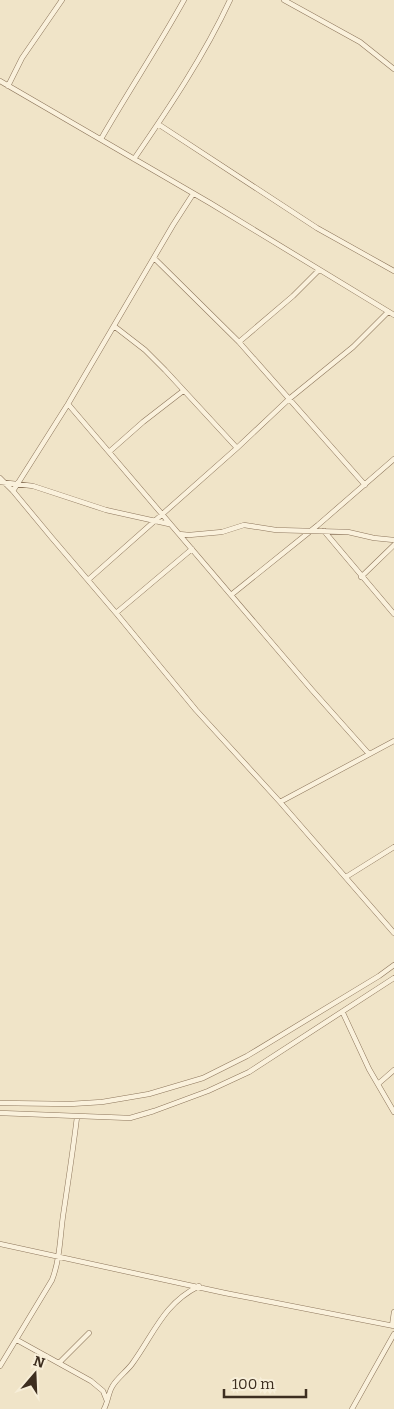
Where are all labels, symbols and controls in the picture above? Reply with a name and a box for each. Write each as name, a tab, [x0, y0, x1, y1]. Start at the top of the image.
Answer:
north arrow	[10, 1349, 60, 1399]
text: N	[31, 1352, 47, 1372]
scale bar	[224, 1366, 306, 1398]
text: 100 m	[232, 1375, 275, 1393]

